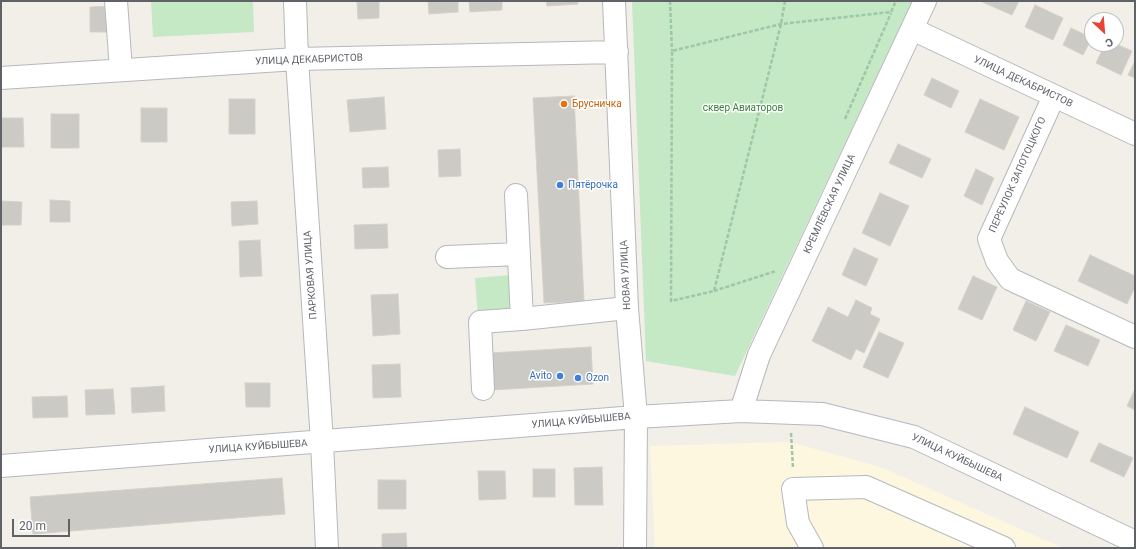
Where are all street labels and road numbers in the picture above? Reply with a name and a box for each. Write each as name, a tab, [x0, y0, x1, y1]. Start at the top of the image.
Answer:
street label: УЛИЦА ДЕКАБРИСТОВ	[255, 52, 363, 68]
street label: УЛИЦА ДЕКАБРИСТОВ	[972, 54, 1074, 110]
street label: ПЕРЕУЛОК ЗАПОТОЦКОГО	[987, 115, 1049, 235]
street label: КРЕМЛЁВСКАЯ УЛИЦА	[802, 152, 858, 256]
street label: ПАРКОВАЯ УЛИЦА	[302, 230, 320, 320]
street label: НОВАЯ УЛИЦА	[618, 240, 634, 310]
street label: УЛИЦА КУЙБЫШЕВА	[531, 411, 631, 431]
street label: УЛИЦА КУЙБЫШЕВА	[909, 432, 1005, 484]
street label: УЛИЦА КУЙБЫШЕВА	[208, 438, 308, 456]

